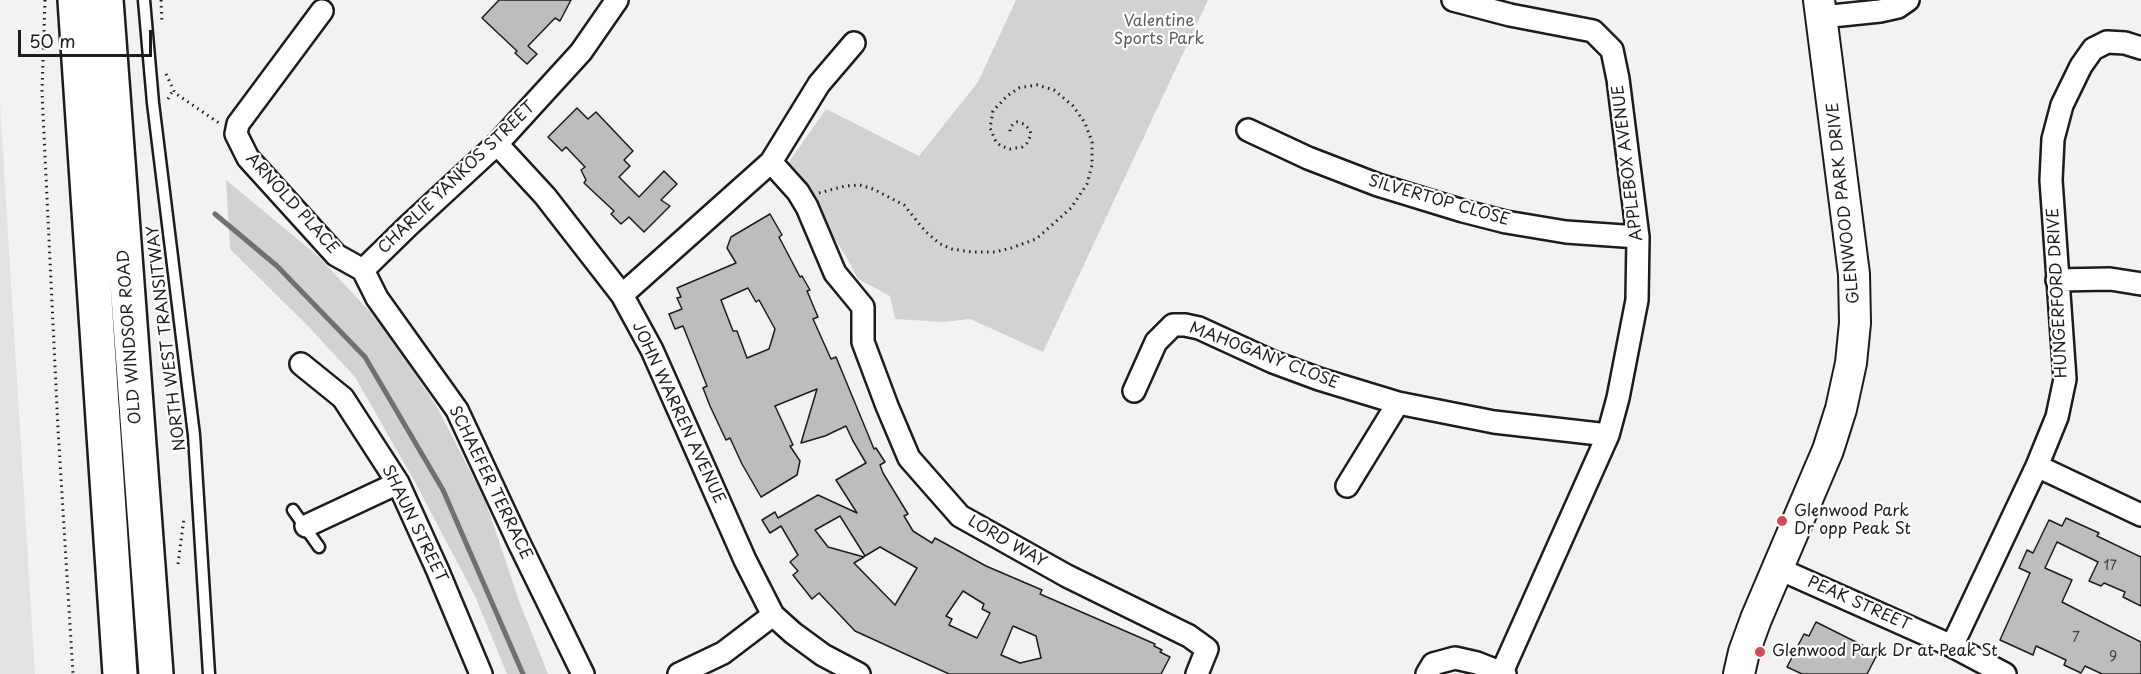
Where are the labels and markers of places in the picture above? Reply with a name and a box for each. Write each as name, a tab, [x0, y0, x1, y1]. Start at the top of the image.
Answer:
place label: Glenwood Park Dr opp Peak St	[1794, 502, 1911, 540]
marker: Glenwood Park Dr opp Peak St	[1775, 514, 1789, 528]
place label: Glenwood Park Dr at Peak St	[1772, 642, 1998, 662]
marker: Glenwood Park Dr at Peak St	[1753, 645, 1767, 659]

